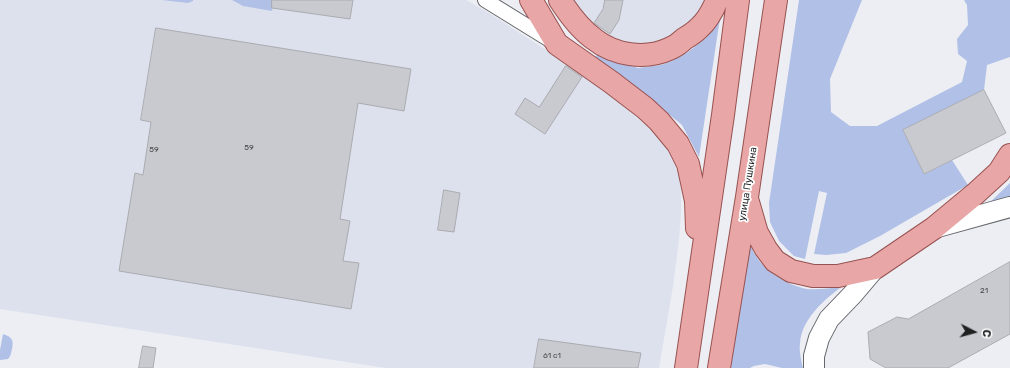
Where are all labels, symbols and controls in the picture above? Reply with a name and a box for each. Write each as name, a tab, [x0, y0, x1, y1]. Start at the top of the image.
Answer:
house number: 59	[244, 143, 254, 153]
house number: 59	[149, 145, 159, 155]
street label: улица Пушкина	[736, 146, 760, 222]
house number: 21	[980, 286, 988, 296]
north arrow	[954, 312, 994, 352]
text: С	[980, 329, 993, 338]
house number: 61 с1	[543, 351, 561, 361]

